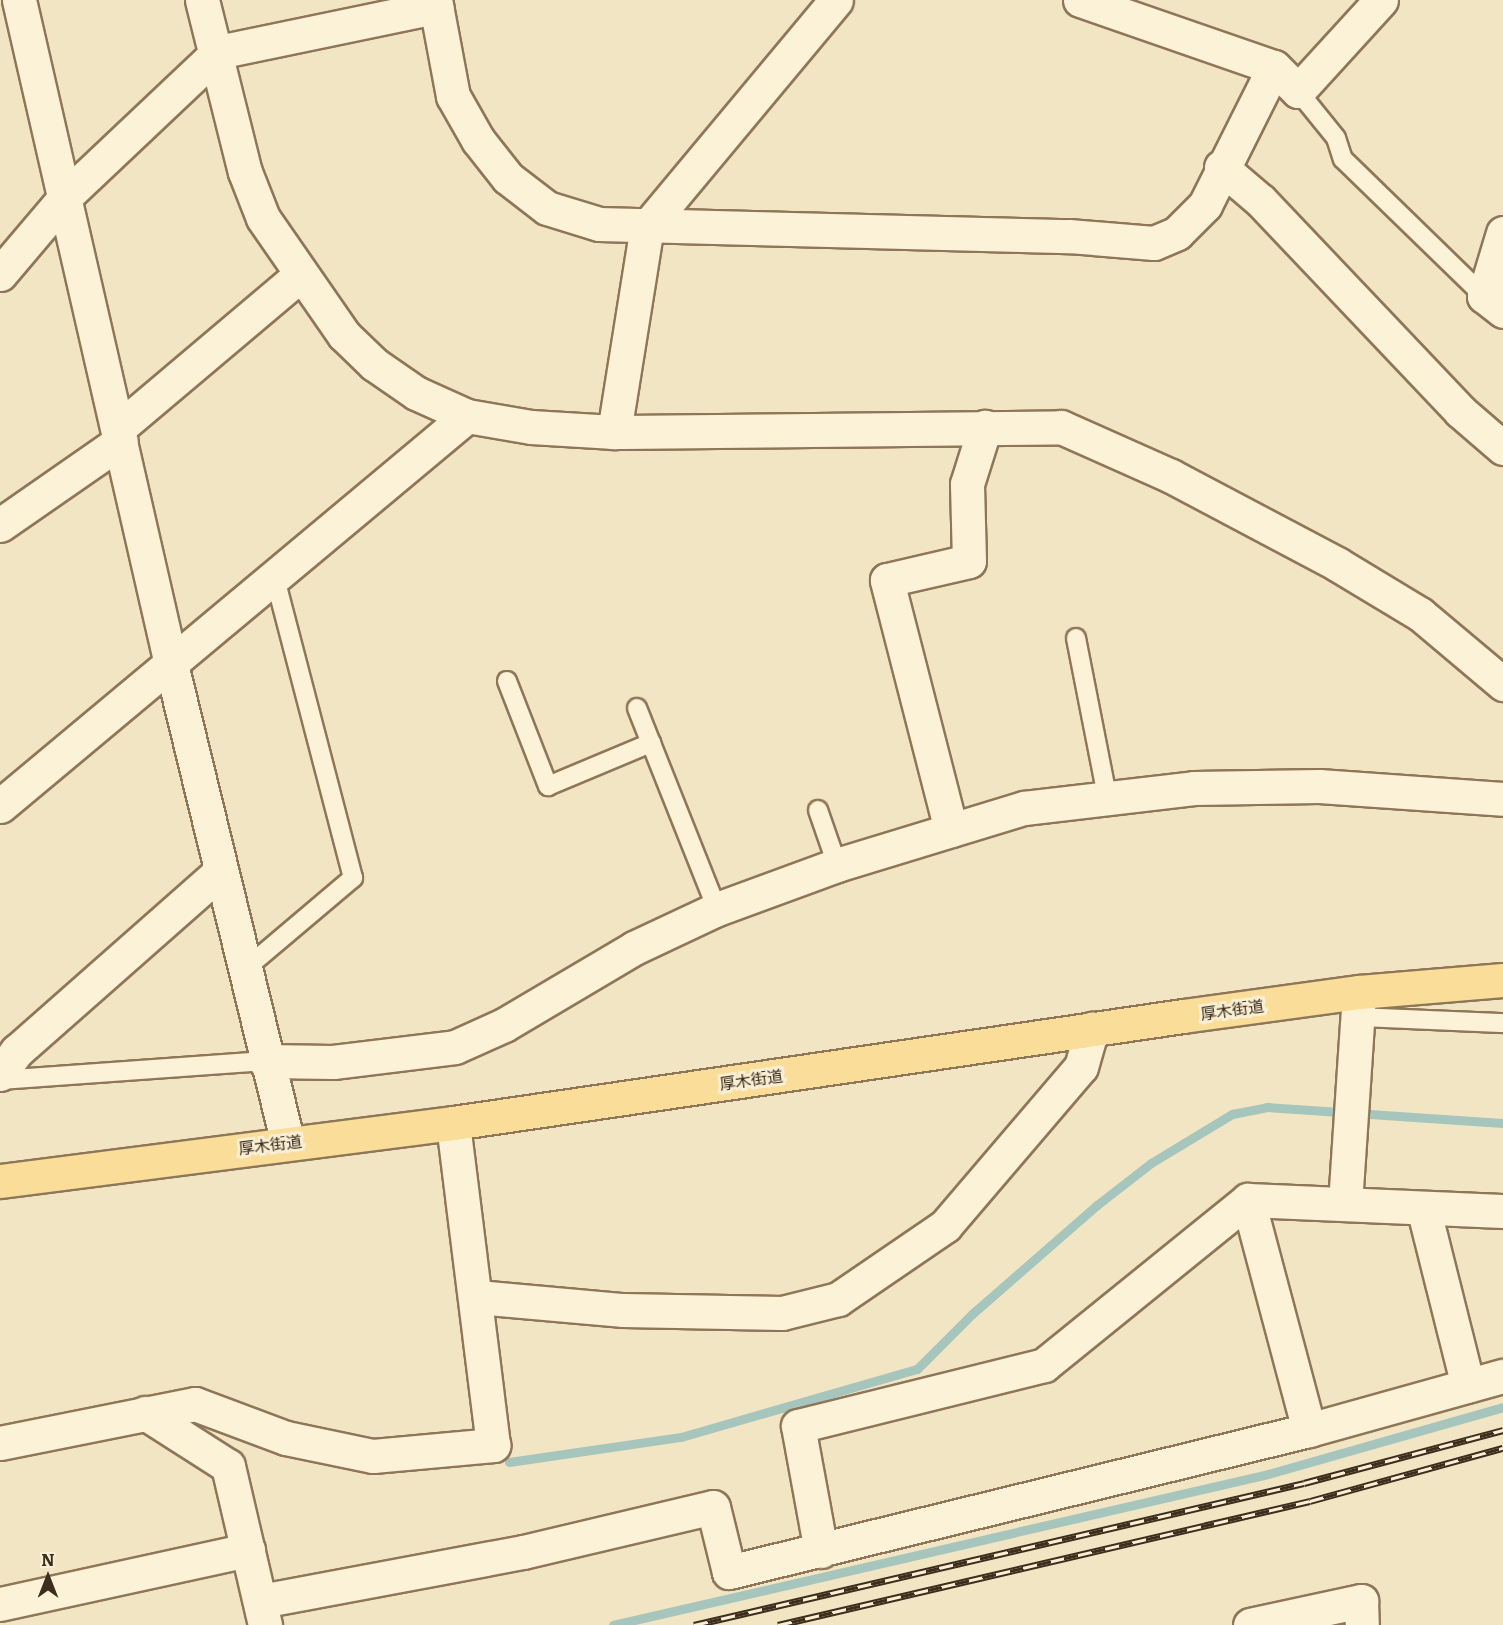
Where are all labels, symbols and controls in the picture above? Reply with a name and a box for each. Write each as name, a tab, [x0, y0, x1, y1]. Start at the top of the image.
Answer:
street label: 厚木街道	[1199, 995, 1265, 1023]
street label: 厚木街道	[718, 1065, 784, 1093]
street label: 厚木街道	[237, 1131, 303, 1157]
north arrow	[18, 1547, 78, 1607]
text: N	[41, 1547, 55, 1571]

